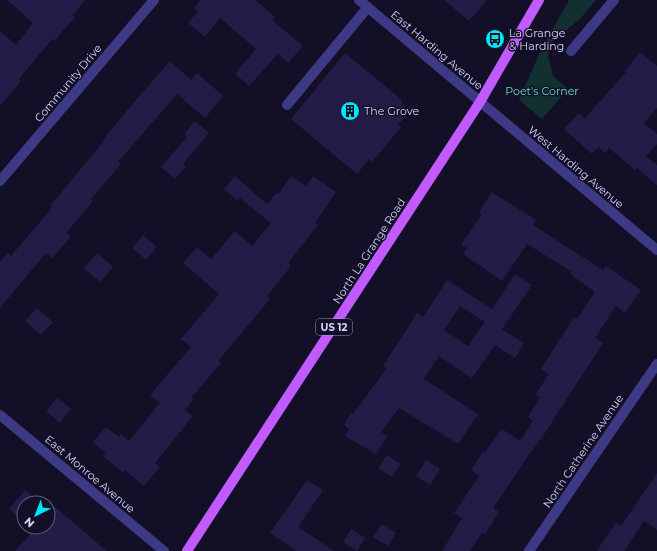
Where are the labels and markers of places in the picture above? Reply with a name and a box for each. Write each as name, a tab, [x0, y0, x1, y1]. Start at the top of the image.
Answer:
place label: La Grange & Harding	[509, 26, 566, 53]
bus stop icon: La Grange & Harding	[484, 28, 506, 50]
building icon: The Grove	[339, 100, 361, 122]
place label: The Grove	[364, 104, 420, 118]

